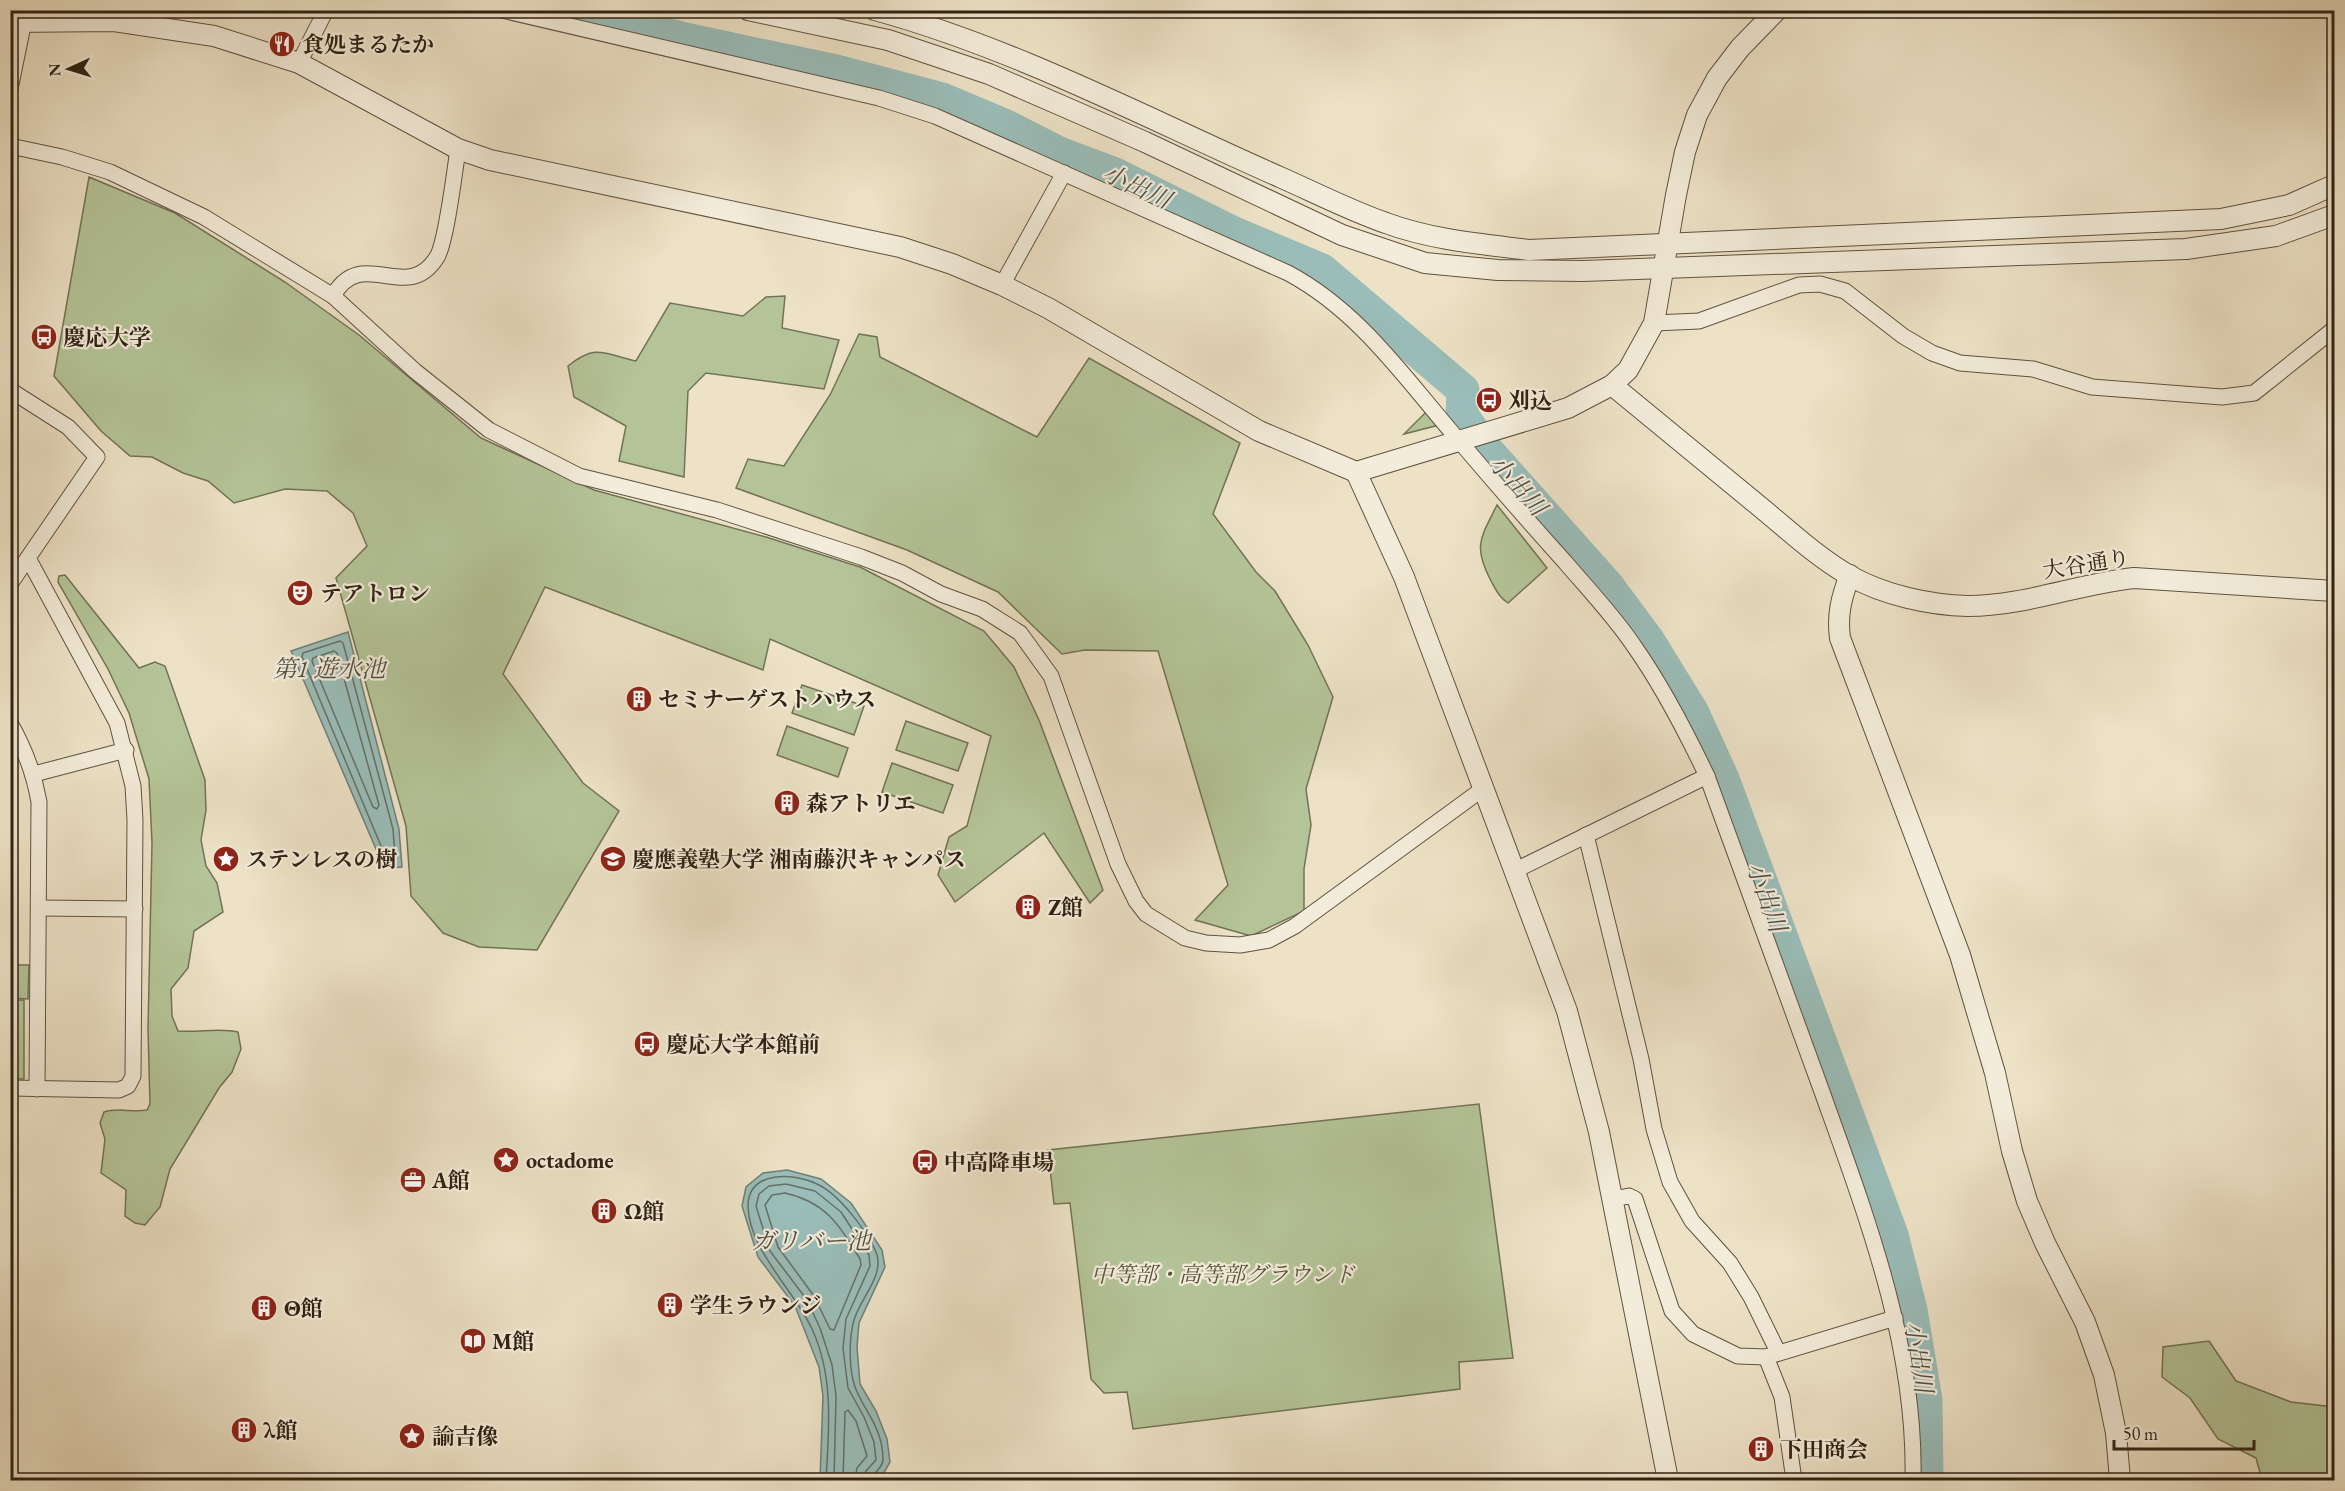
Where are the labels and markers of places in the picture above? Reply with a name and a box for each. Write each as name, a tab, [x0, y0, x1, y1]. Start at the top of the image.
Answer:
restaurant icon: 食処まるたか	[267, 29, 297, 59]
place label: 食処まるたか	[302, 30, 434, 59]
bus stop icon: 慶応大学	[29, 322, 59, 352]
place label: 慶応大学	[63, 323, 151, 352]
bus stop icon: 刈込	[1474, 385, 1504, 415]
place label: 刈込	[1508, 386, 1552, 415]
theatre icon: テアトロン	[285, 578, 315, 608]
place label: テアトロン	[320, 579, 430, 608]
building icon: セミナーゲストハウス	[624, 684, 654, 714]
place label: セミナーゲストハウス	[658, 685, 876, 714]
building icon: 森アトリエ	[772, 788, 802, 818]
place label: 森アトリエ	[806, 789, 916, 818]
place icon: ステンレスの樹	[211, 844, 241, 874]
school or university icon: 慶應義塾大学 湘南藤沢キャンパス	[598, 844, 628, 874]
place label: ステンレスの樹	[246, 845, 397, 874]
place label: 慶應義塾大学 湘南藤沢キャンパス	[632, 845, 966, 874]
building icon: Ζ館	[1013, 892, 1043, 922]
place label: Ζ館	[1048, 893, 1083, 922]
bus stop icon: 慶応大学本館前	[632, 1029, 662, 1059]
place label: 慶応大学本館前	[666, 1030, 820, 1059]
place icon: octadome	[491, 1145, 521, 1175]
place label: octadome	[526, 1146, 614, 1175]
bus stop icon: 中高降車場	[910, 1147, 940, 1177]
place label: 中高降車場	[944, 1148, 1054, 1177]
office icon: A館	[398, 1165, 428, 1195]
place label: A館	[431, 1166, 470, 1195]
building icon: Ω館	[589, 1196, 619, 1226]
place label: Ω館	[624, 1197, 664, 1226]
building icon: 学生ラウンジ	[655, 1290, 685, 1320]
place label: 学生ラウンジ	[690, 1291, 821, 1320]
building icon: Θ館	[249, 1293, 279, 1323]
place label: Θ館	[284, 1294, 323, 1323]
library icon: Μ館	[458, 1326, 488, 1356]
place label: Μ館	[492, 1327, 534, 1356]
building icon: λ館	[229, 1415, 259, 1445]
place label: λ館	[263, 1416, 297, 1445]
place icon: 諭吉像	[397, 1421, 427, 1451]
place label: 諭吉像	[432, 1422, 498, 1451]
building icon: 下田商会	[1746, 1434, 1776, 1464]
place label: 下田商会	[1780, 1435, 1868, 1464]

